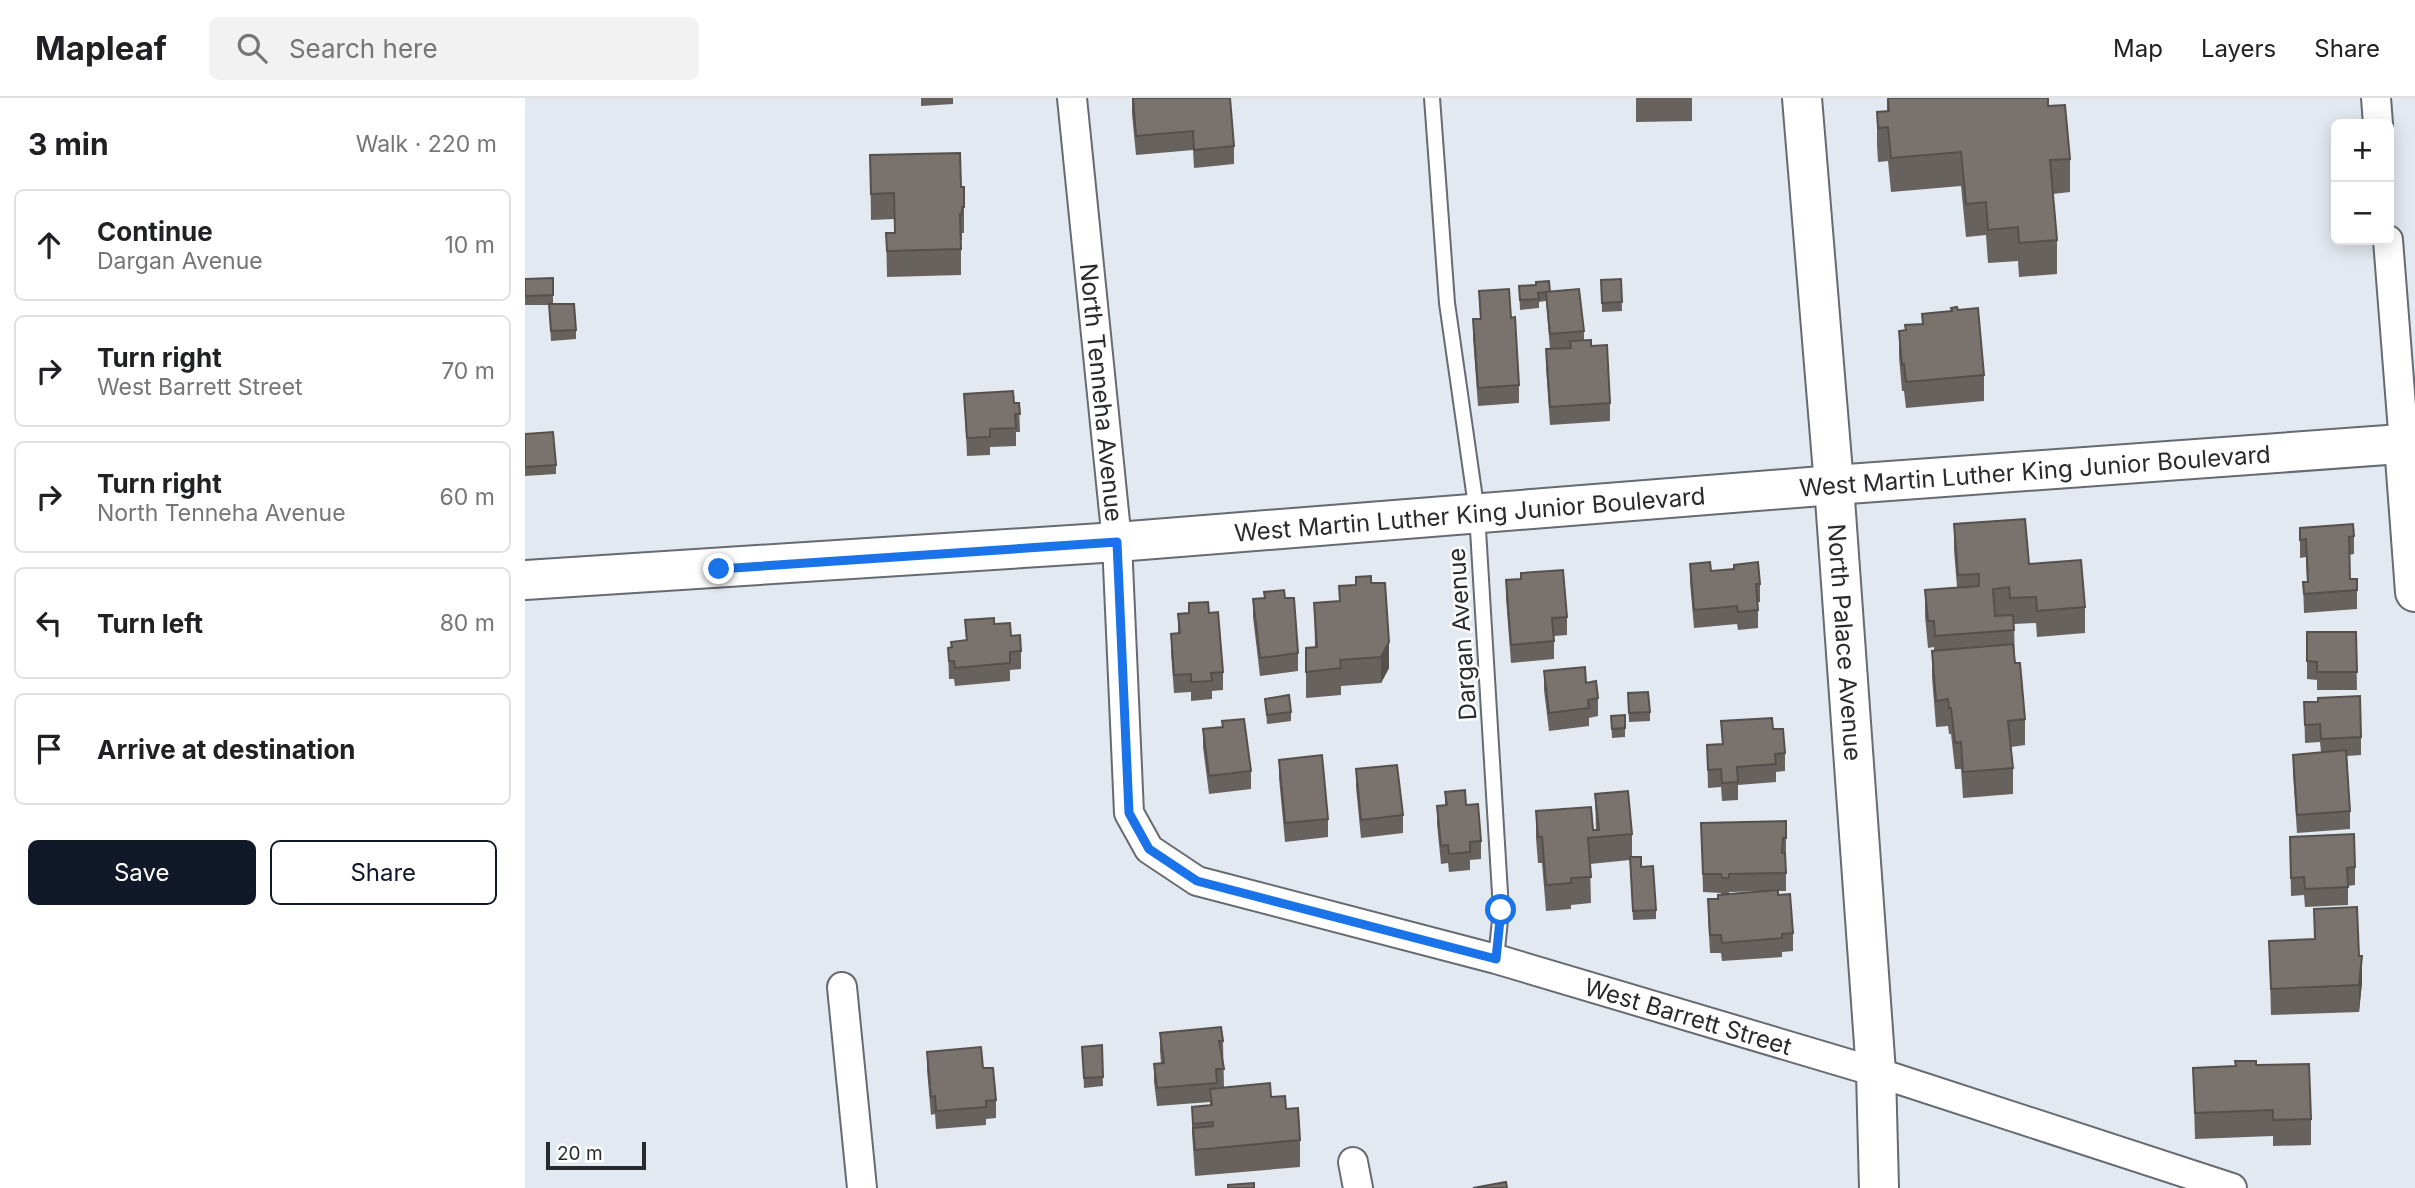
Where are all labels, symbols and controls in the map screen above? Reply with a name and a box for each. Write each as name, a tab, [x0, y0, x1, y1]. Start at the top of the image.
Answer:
search box	[209, 17, 699, 80]
text: Mapleaf	[35, 28, 167, 68]
icon: search	[233, 29, 271, 67]
text: Search here	[289, 33, 438, 64]
text: Map	[2113, 34, 2163, 63]
text: Layers	[2201, 34, 2276, 63]
text: Share	[2314, 34, 2380, 63]
map controls	[2331, 119, 2394, 245]
button: +	[2331, 119, 2394, 182]
text: 3 min	[28, 126, 109, 162]
text: Walk · 220 m	[356, 130, 497, 158]
button: −	[2331, 182, 2394, 245]
text: Continue	[97, 216, 213, 247]
icon: ahead	[30, 226, 68, 264]
text: 10 m	[445, 231, 495, 259]
text: Dargan Avenue	[97, 247, 263, 275]
street label: North Tenneha Avenue	[1074, 262, 1129, 523]
text: Turn right	[97, 342, 222, 373]
icon: right	[30, 352, 68, 390]
text: 70 m	[441, 357, 495, 385]
text: West Barrett Street	[97, 373, 303, 401]
street label: West Martin Luther King Junior Boulevard	[1798, 439, 2272, 502]
text: Turn right	[97, 468, 222, 499]
icon: right	[30, 478, 68, 516]
street label: West Martin Luther King Junior Boulevard	[1233, 481, 1706, 547]
text: 60 m	[440, 483, 495, 511]
text: North Tenneha Avenue	[97, 499, 346, 527]
street label: North Palace Avenue	[1822, 523, 1868, 762]
street label: Dargan Avenue	[1442, 547, 1482, 721]
route end	[703, 553, 734, 584]
icon: left	[30, 604, 68, 642]
text: Turn left	[97, 608, 203, 639]
text: 80 m	[440, 609, 495, 637]
icon: arrive	[30, 730, 68, 768]
text: Arrive at destination	[97, 734, 356, 765]
button: Save	[28, 840, 256, 905]
button: Share	[270, 840, 497, 905]
route start	[1485, 894, 1516, 925]
street label: West Barrett Street	[1581, 972, 1795, 1061]
scale bar	[546, 1139, 646, 1171]
text: 20 m	[557, 1142, 603, 1165]

